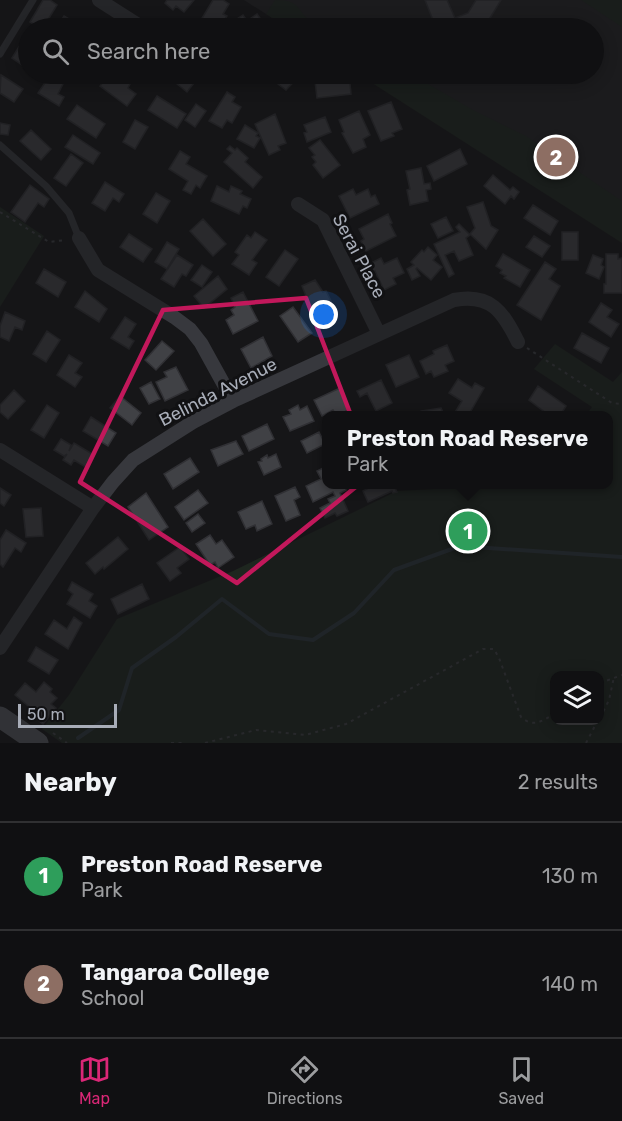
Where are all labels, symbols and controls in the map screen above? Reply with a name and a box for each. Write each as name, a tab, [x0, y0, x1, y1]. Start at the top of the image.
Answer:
search box	[18, 18, 604, 84]
icon: search	[39, 35, 72, 68]
text: Search here	[87, 38, 210, 65]
pin: 2	[536, 134, 576, 180]
street label: Serai Place	[328, 210, 390, 302]
your location	[309, 300, 338, 329]
street label: Belinda Avenue	[155, 353, 281, 431]
popup	[322, 411, 613, 489]
text: Preston Road Reserve	[347, 425, 588, 452]
text: Park	[347, 452, 388, 476]
pin: 1	[448, 508, 488, 554]
map controls	[550, 671, 604, 725]
button: layers	[550, 671, 604, 725]
scale bar	[18, 701, 117, 728]
text: 50 m	[27, 705, 65, 724]
text: Nearby	[24, 767, 117, 798]
text: 2 results	[518, 770, 598, 794]
text: Preston Road Reserve	[81, 851, 323, 878]
text: 1	[39, 864, 48, 888]
text: 130 m	[542, 864, 598, 888]
text: Park	[81, 878, 123, 902]
text: Tangaroa College	[81, 959, 270, 986]
text: 2	[37, 972, 50, 996]
text: 140 m	[542, 972, 598, 996]
text: School	[81, 986, 144, 1010]
tab: Map	[78, 1053, 111, 1108]
tab: Directions	[267, 1053, 343, 1108]
tab: Saved	[498, 1053, 544, 1108]

